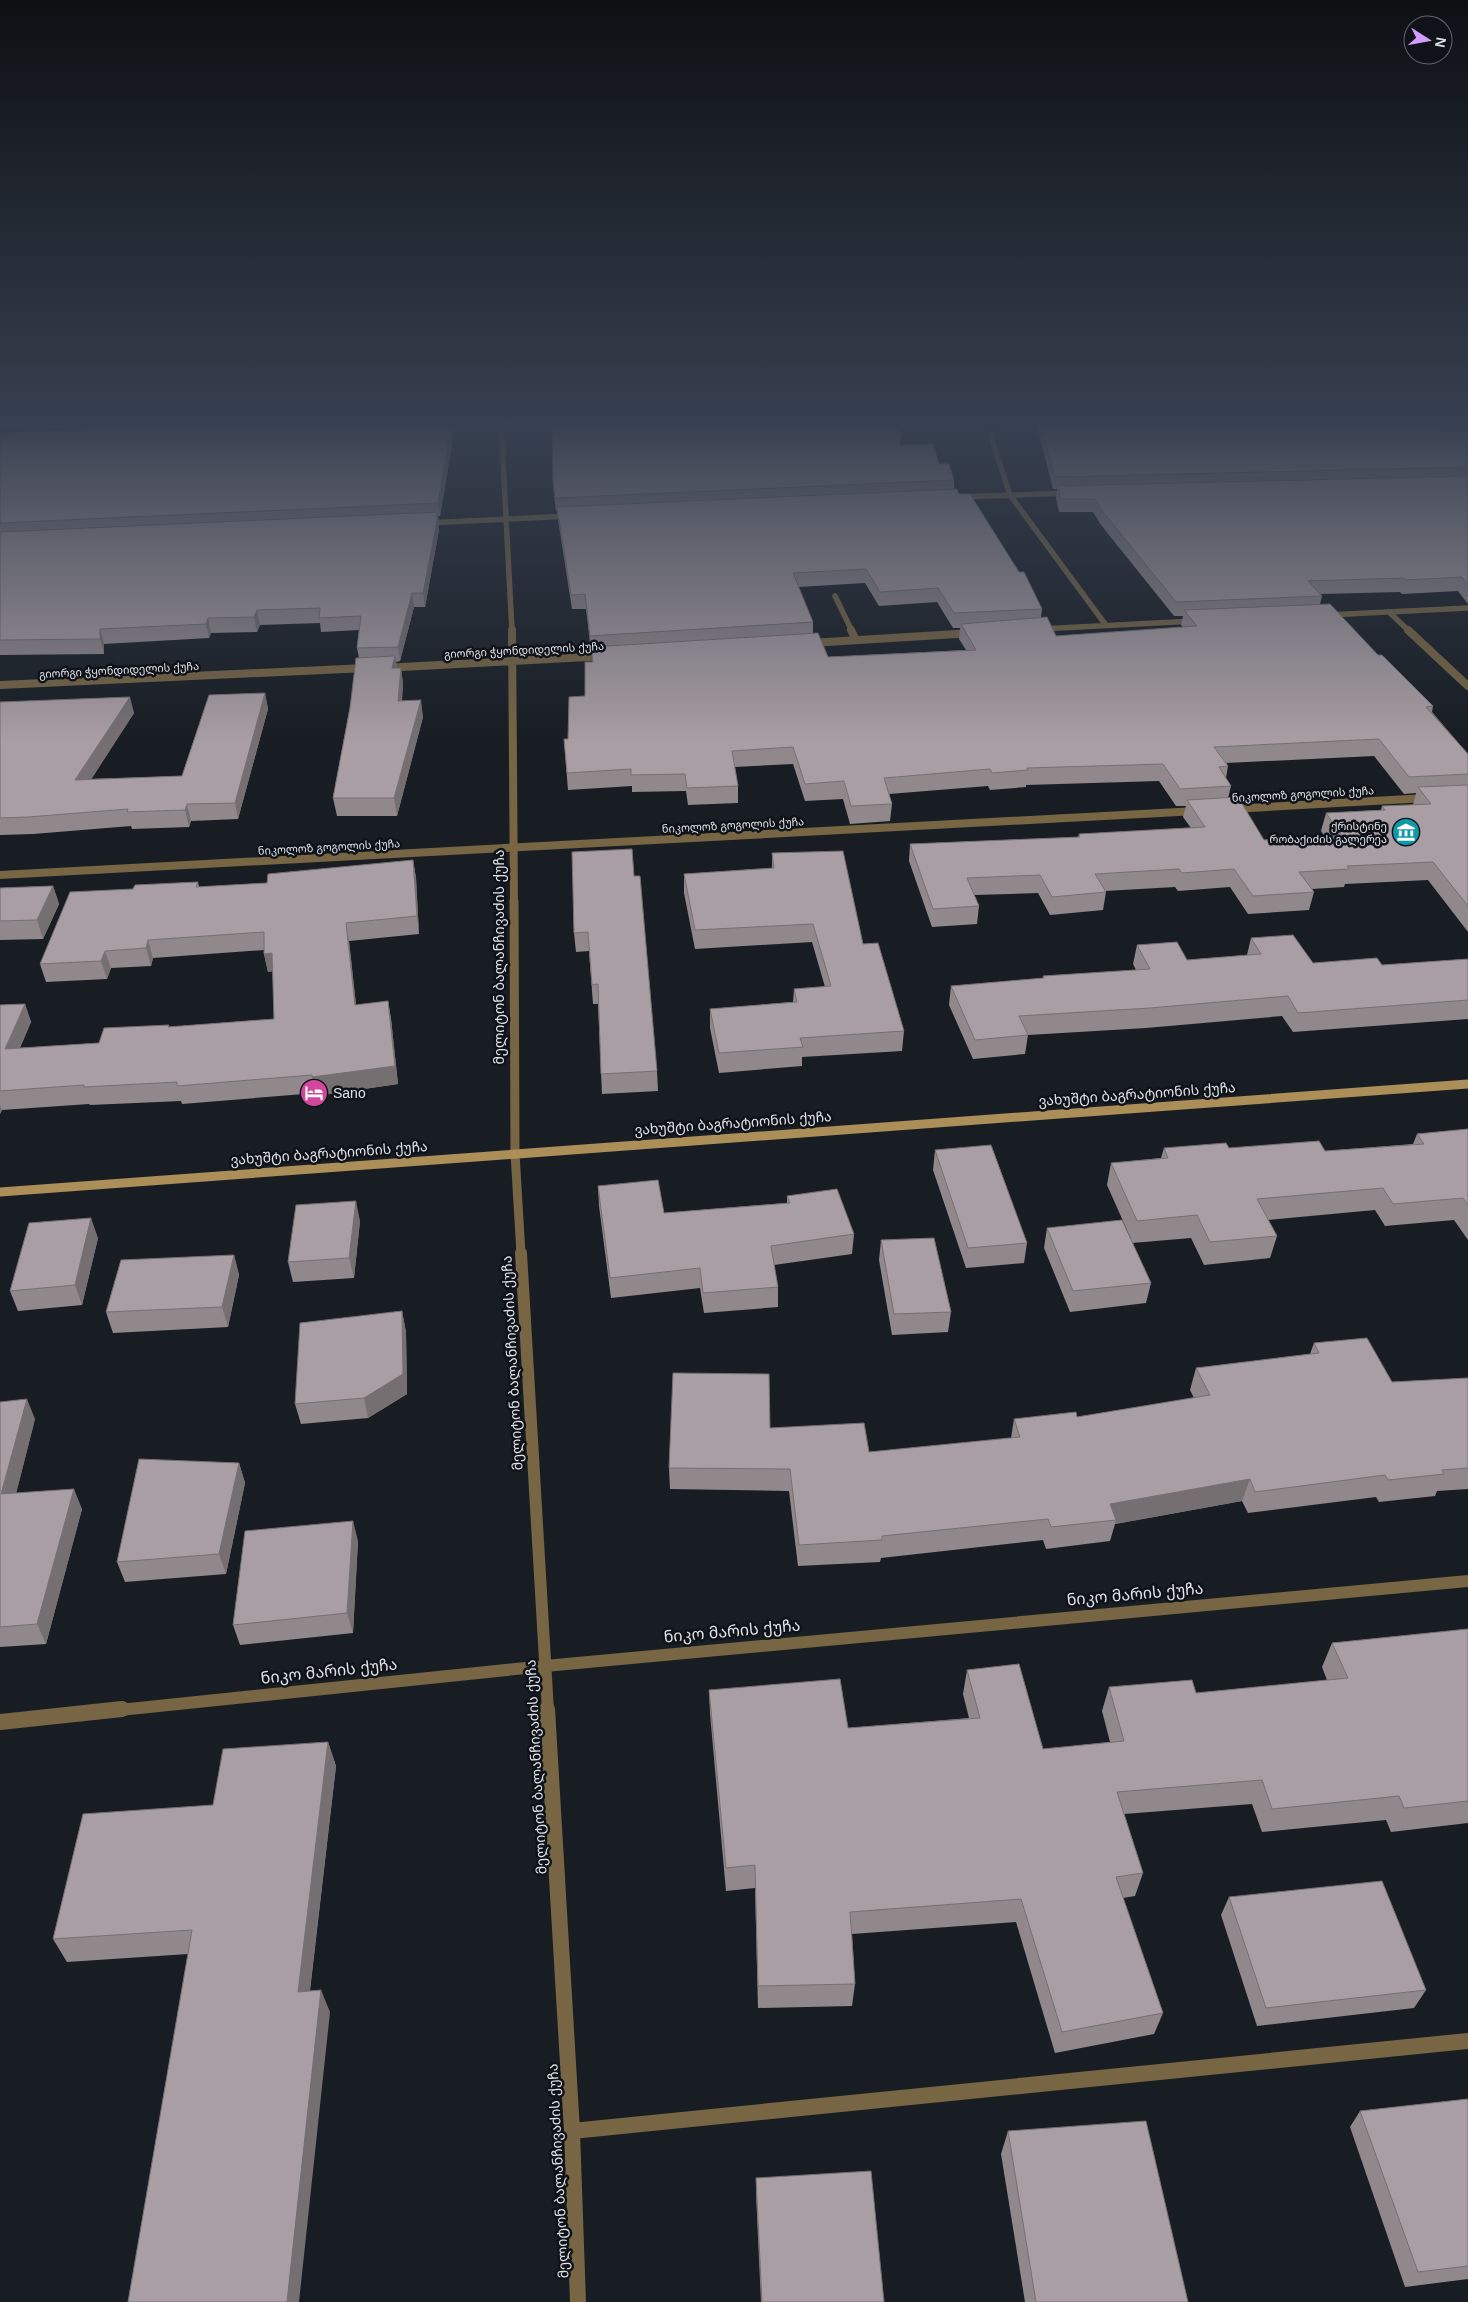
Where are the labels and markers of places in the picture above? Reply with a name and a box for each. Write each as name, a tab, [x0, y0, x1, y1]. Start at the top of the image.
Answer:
museum icon: ქრისტინე რობაქიძის გალერეა	[1391, 817, 1421, 847]
place label: ქრისტინე რობაქიძის გალერეა	[1270, 820, 1387, 846]
hotel icon: Sano	[299, 1078, 329, 1108]
place label: Sano	[333, 1085, 366, 1101]

